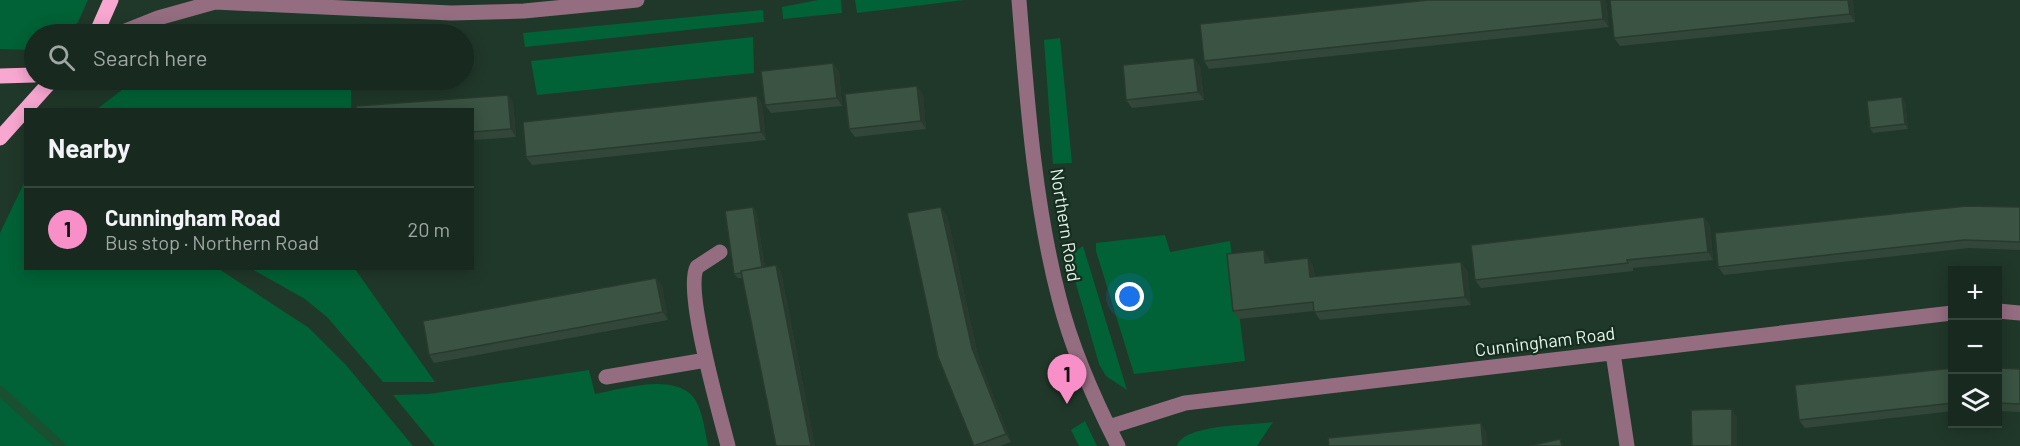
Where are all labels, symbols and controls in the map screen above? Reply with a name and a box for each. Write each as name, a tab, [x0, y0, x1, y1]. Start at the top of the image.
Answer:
search box	[24, 24, 474, 90]
icon: search	[45, 41, 78, 74]
text: Search here	[93, 44, 207, 70]
text: Nearby	[48, 132, 130, 163]
street label: Northern Road	[1046, 167, 1086, 283]
text: Cunningham Road	[105, 204, 280, 230]
text: 1	[64, 217, 71, 241]
text: 20 m	[407, 217, 450, 241]
text: Bus stop · Northern Road	[105, 230, 319, 254]
map controls	[1948, 266, 2002, 428]
button: +	[1948, 266, 2002, 320]
your location	[1115, 282, 1144, 311]
button: −	[1948, 320, 2002, 374]
street label: Cunningham Road	[1474, 321, 1616, 361]
pin: 1	[1048, 354, 1086, 404]
button: layers	[1948, 374, 2002, 428]

